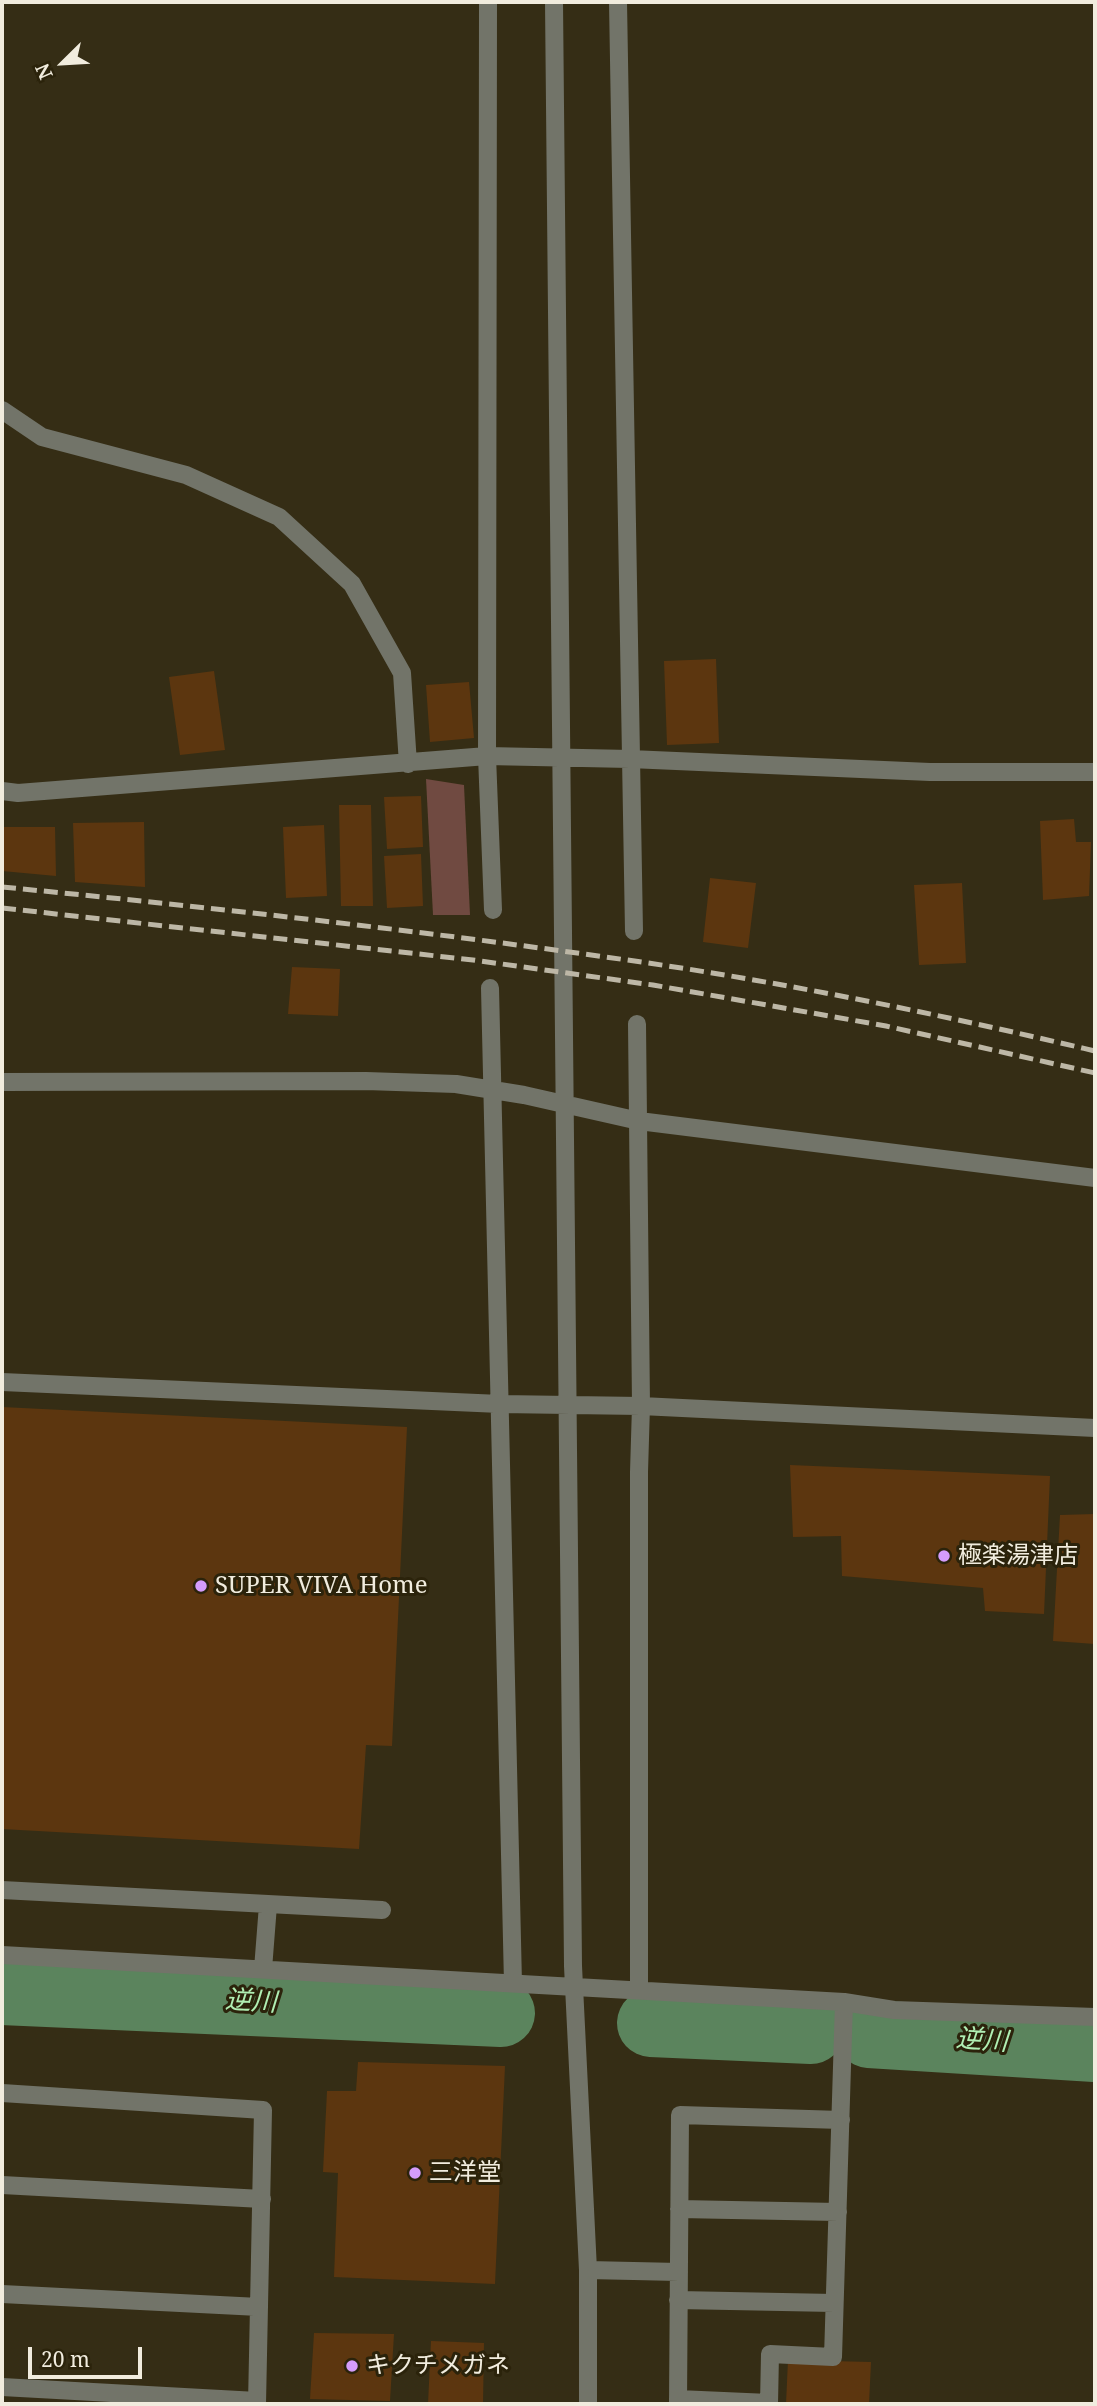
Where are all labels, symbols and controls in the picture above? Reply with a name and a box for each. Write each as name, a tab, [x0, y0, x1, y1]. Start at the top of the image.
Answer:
north arrow	[28, 28, 98, 98]
text: N	[29, 59, 59, 84]
place label: 極楽湯津店	[958, 1542, 1078, 1570]
marker: 極楽湯津店	[936, 1548, 952, 1564]
place label: SUPER VIVA Home	[215, 1572, 428, 1600]
marker: SUPER VIVA Home	[193, 1578, 209, 1594]
water label: 逆川	[224, 1985, 278, 2019]
water label: 逆川	[955, 2024, 1009, 2058]
place label: 三洋堂	[429, 2159, 501, 2187]
marker: 三洋堂	[407, 2165, 423, 2181]
scale bar	[32, 2332, 145, 2376]
text: 20 m	[41, 2345, 90, 2373]
place label: キクチメガネ	[366, 2352, 510, 2380]
marker: キクチメガネ	[344, 2358, 360, 2374]

